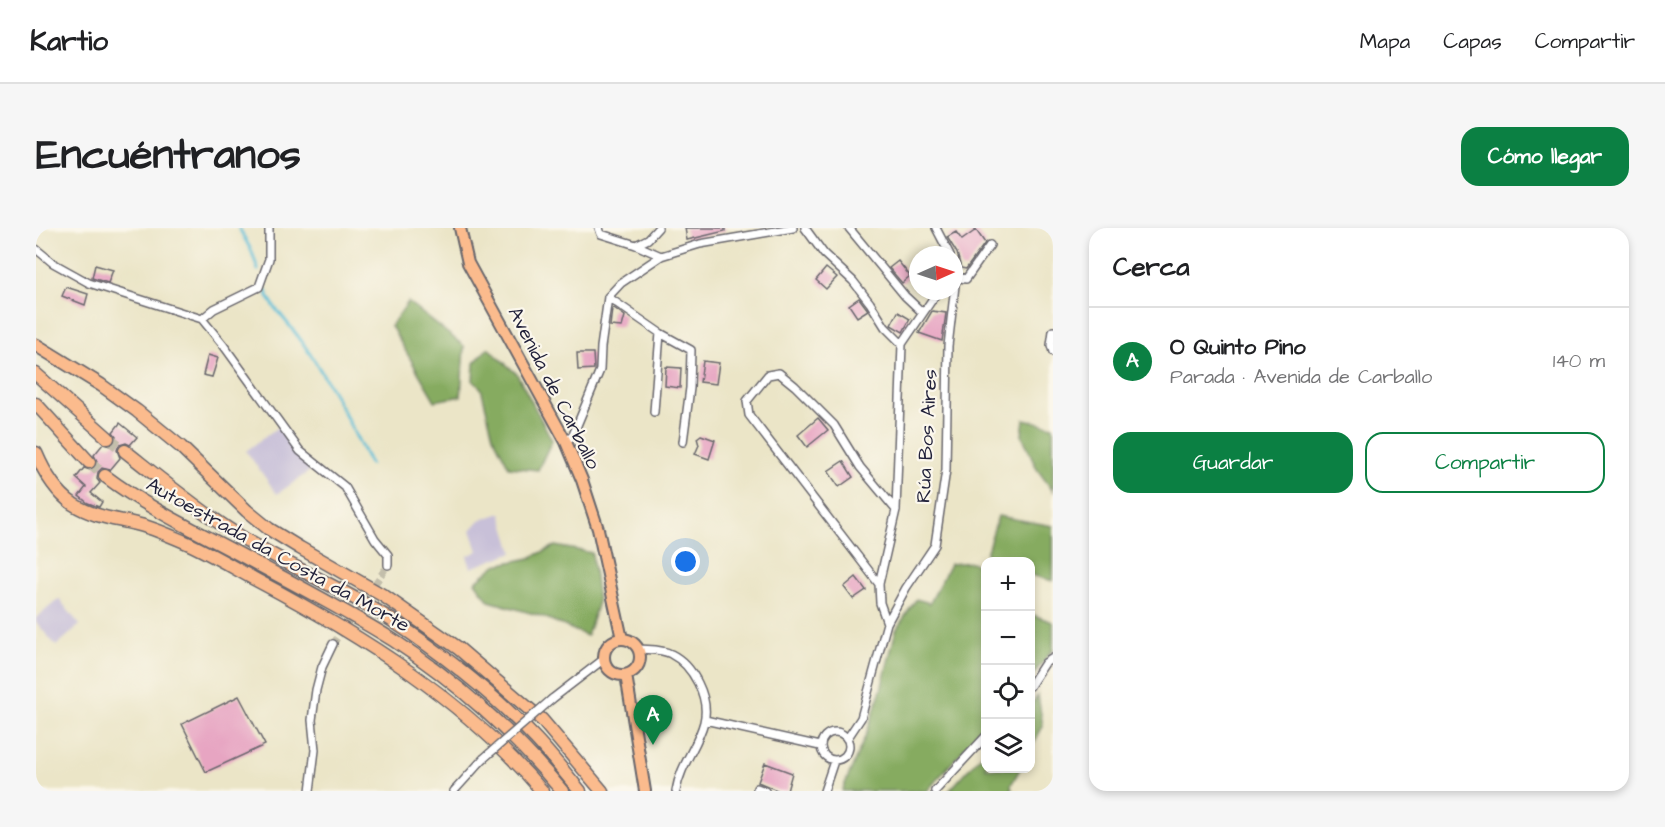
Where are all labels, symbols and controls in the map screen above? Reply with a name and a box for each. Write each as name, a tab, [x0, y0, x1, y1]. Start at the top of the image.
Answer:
text: Kartio	[30, 22, 108, 61]
text: Mapa	[1360, 27, 1410, 56]
text: Capas	[1443, 27, 1502, 56]
text: Compartir	[1535, 27, 1635, 56]
text: Encuéntranos	[36, 127, 301, 185]
button: Cómo llegar	[1461, 127, 1629, 186]
north arrow	[909, 246, 963, 300]
text: Cerca	[1113, 249, 1190, 285]
street label: Avenida de Carballo	[501, 302, 607, 474]
text: O Quinto Pino	[1170, 332, 1306, 363]
text: A	[1126, 347, 1139, 375]
text: 140 m	[1553, 347, 1605, 375]
text: Parada · Avenida de Carballo	[1170, 363, 1432, 391]
street label: Rúa Bos Aires	[910, 368, 944, 504]
button: Guardar	[1113, 432, 1353, 493]
button: Compartir	[1365, 432, 1605, 493]
street label: Autoestrada da Costa da Morte	[141, 471, 415, 639]
your location	[671, 547, 700, 576]
map controls	[981, 557, 1035, 773]
button: +	[981, 557, 1035, 611]
button: −	[981, 611, 1035, 665]
button: locate	[981, 665, 1035, 719]
pin: A	[634, 696, 672, 745]
button: layers	[981, 719, 1035, 773]

